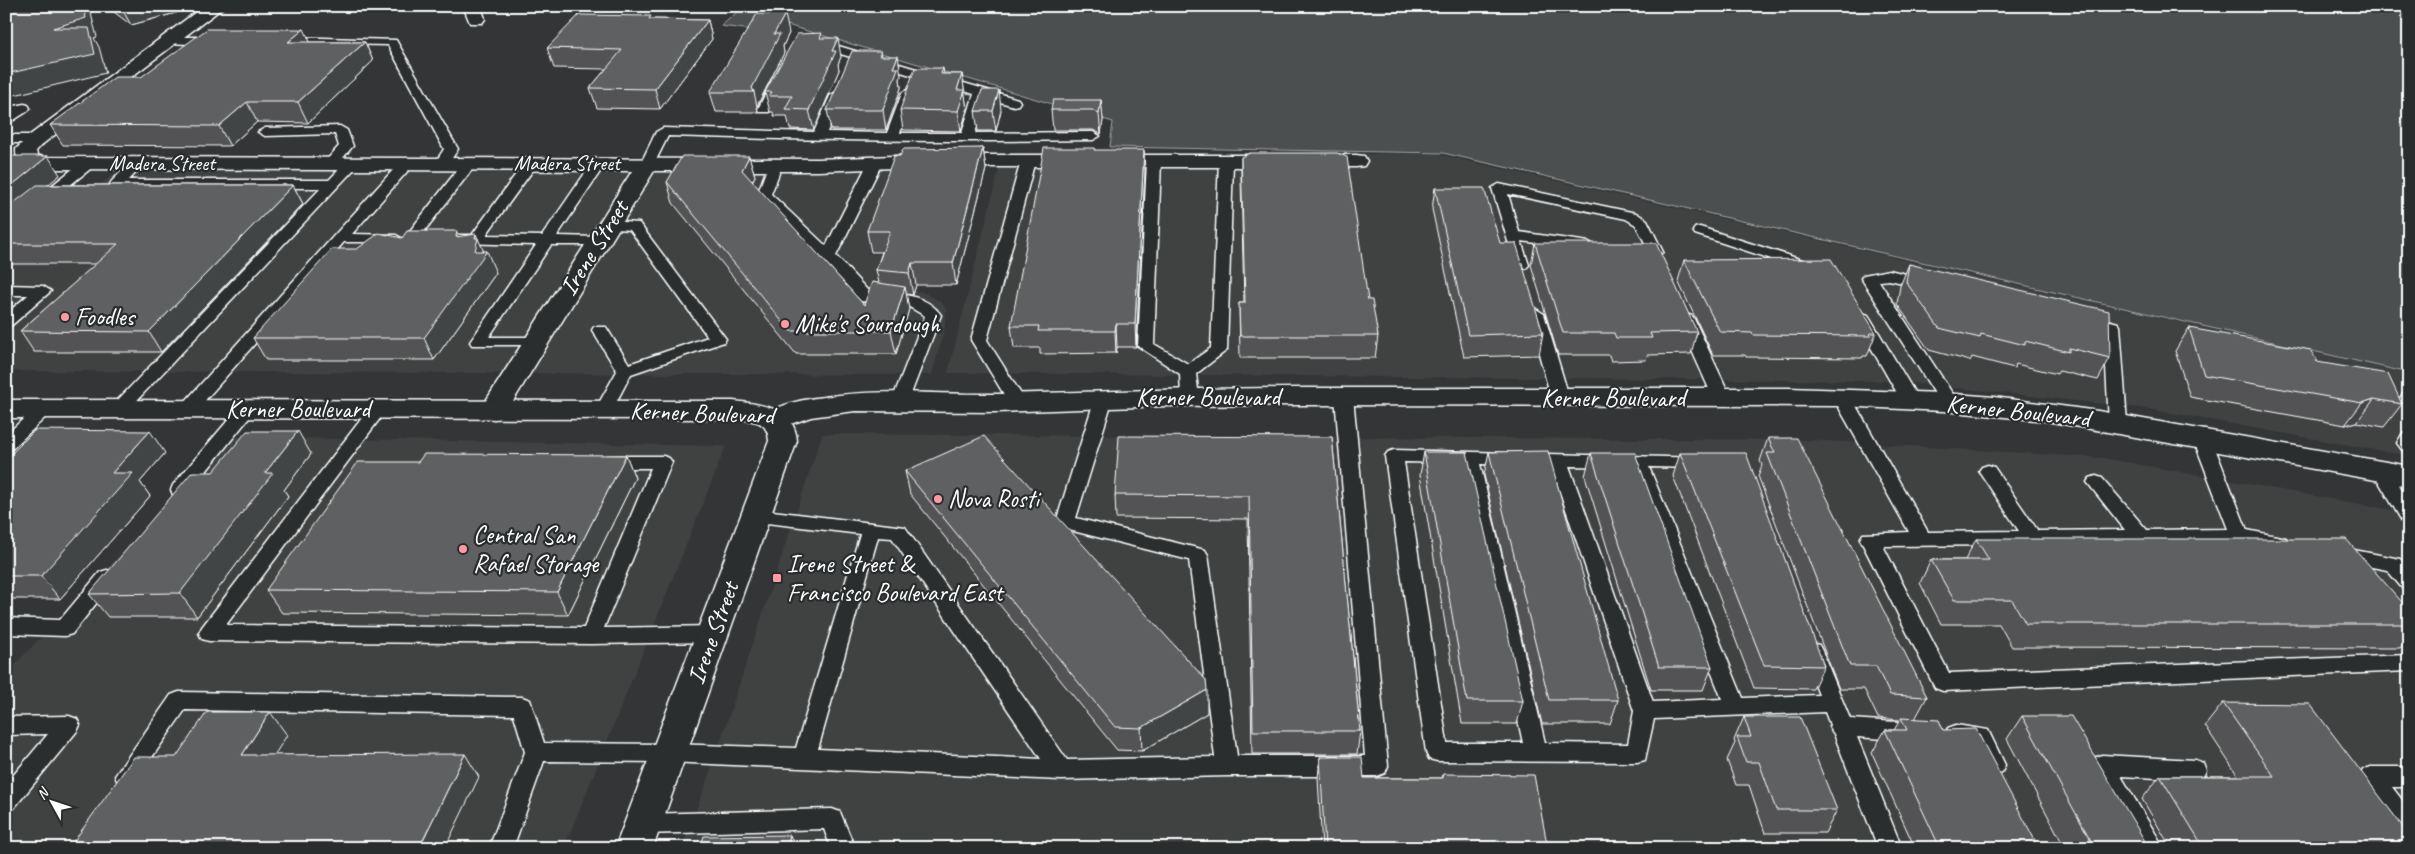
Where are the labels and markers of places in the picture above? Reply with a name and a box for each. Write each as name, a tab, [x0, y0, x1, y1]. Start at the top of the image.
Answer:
place label: Foodles	[75, 301, 137, 333]
place label: Mike's Sourdough	[795, 308, 941, 340]
marker: Foodles	[59, 311, 71, 323]
marker: Mike's Sourdough	[779, 318, 791, 330]
place label: Nova Rosti	[948, 483, 1042, 515]
marker: Nova Rosti	[932, 493, 944, 505]
place label: Central San Rafael Storage	[473, 519, 600, 580]
marker: Central San Rafael Storage	[457, 543, 469, 555]
place label: Irene Street & Francisco Boulevard East	[787, 548, 1005, 609]
marker: Irene Street & Francisco Boulevard East	[771, 572, 783, 584]

